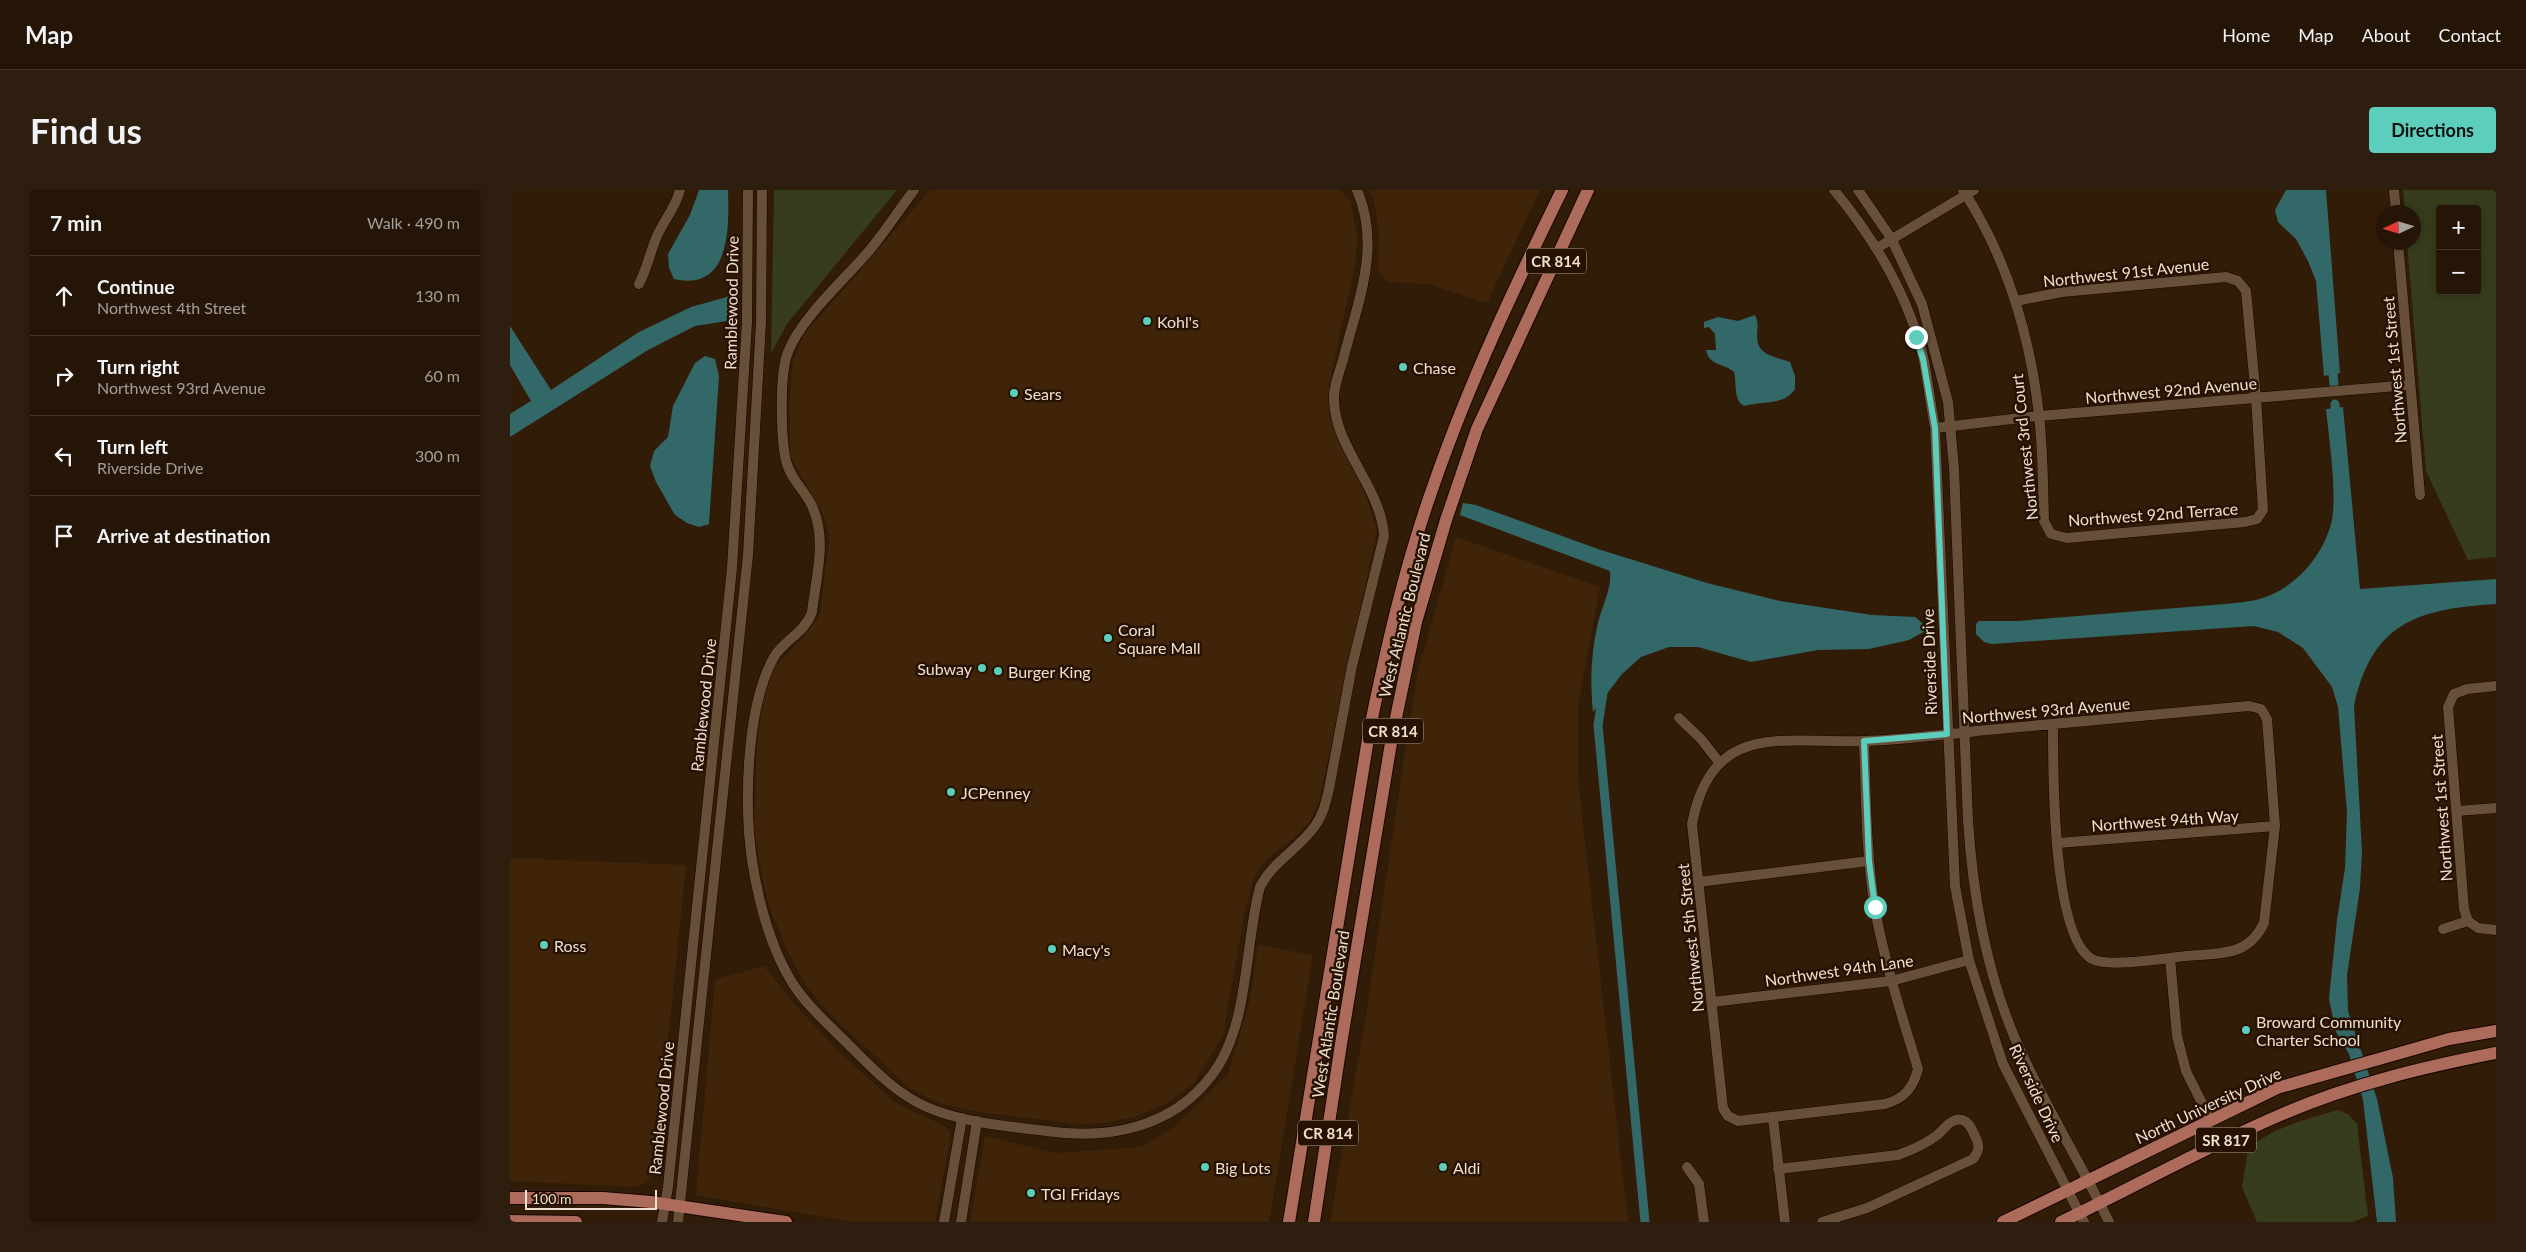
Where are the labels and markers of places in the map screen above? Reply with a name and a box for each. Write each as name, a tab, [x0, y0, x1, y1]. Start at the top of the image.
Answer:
place label: Kohl's	[1157, 312, 1199, 331]
marker: Kohl's	[1141, 315, 1153, 327]
place label: Chase	[1413, 358, 1456, 377]
marker: Chase	[1397, 361, 1409, 373]
place label: Sears	[1024, 384, 1062, 403]
marker: Sears	[1008, 387, 1020, 399]
place label: Coral Square Mall	[1118, 620, 1201, 657]
marker: Coral Square Mall	[1102, 632, 1114, 644]
place label: Subway	[917, 659, 973, 678]
marker: Subway	[976, 662, 988, 674]
place label: Burger King	[1008, 662, 1091, 681]
marker: Burger King	[992, 665, 1004, 677]
place label: JCPenney	[961, 783, 1031, 802]
marker: JCPenney	[945, 786, 957, 798]
place label: Ross	[554, 936, 587, 955]
marker: Ross	[538, 939, 550, 951]
place label: Macy's	[1062, 940, 1111, 959]
marker: Macy's	[1046, 943, 1058, 955]
place label: Broward Community Charter School	[2256, 1012, 2402, 1049]
marker: Broward Community Charter School	[2240, 1024, 2252, 1036]
place label: Big Lots	[1215, 1158, 1271, 1177]
place label: Aldi	[1453, 1158, 1480, 1177]
marker: Big Lots	[1199, 1161, 1211, 1173]
marker: Aldi	[1437, 1161, 1449, 1173]
place label: TGI Fridays	[1041, 1184, 1120, 1203]
marker: TGI Fridays	[1025, 1187, 1037, 1199]

